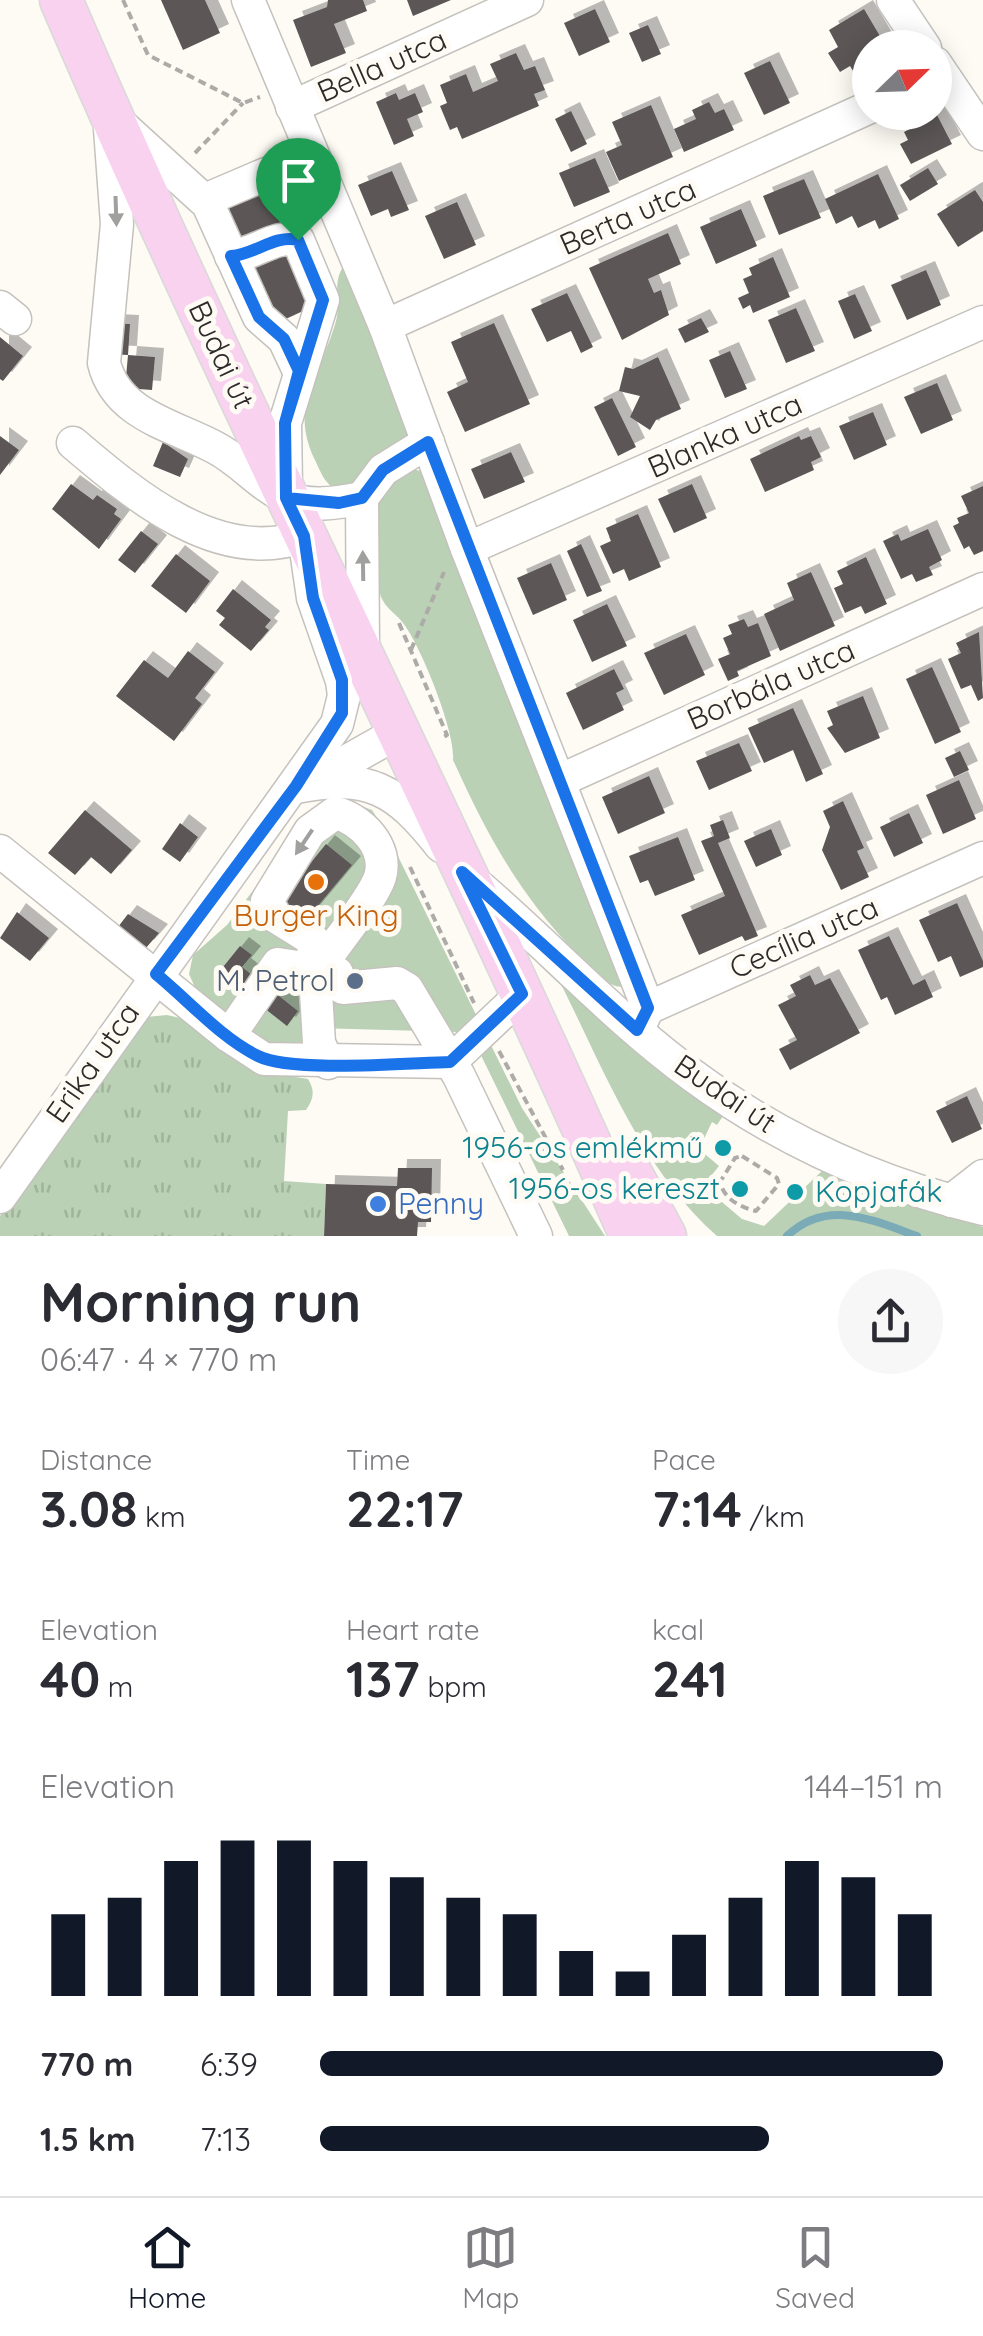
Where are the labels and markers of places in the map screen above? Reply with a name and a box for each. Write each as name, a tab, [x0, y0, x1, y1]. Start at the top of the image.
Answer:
pin	[256, 138, 341, 241]
marker: Burger King	[305, 871, 327, 893]
place label: Burger King	[233, 896, 399, 934]
place label: M. Petrol	[216, 961, 335, 999]
marker: M. Petrol	[344, 970, 366, 992]
place label: 1956-os emlékmű	[462, 1128, 703, 1166]
marker: 1956-os emlékmű	[712, 1137, 734, 1159]
place label: 1956-os kereszt	[509, 1169, 720, 1207]
place label: Kopjafák	[815, 1172, 942, 1210]
marker: 1956-os kereszt	[729, 1178, 751, 1200]
marker: Kopjafák	[784, 1181, 806, 1203]
place label: Penny	[398, 1184, 484, 1222]
marker: Penny	[367, 1193, 389, 1215]

